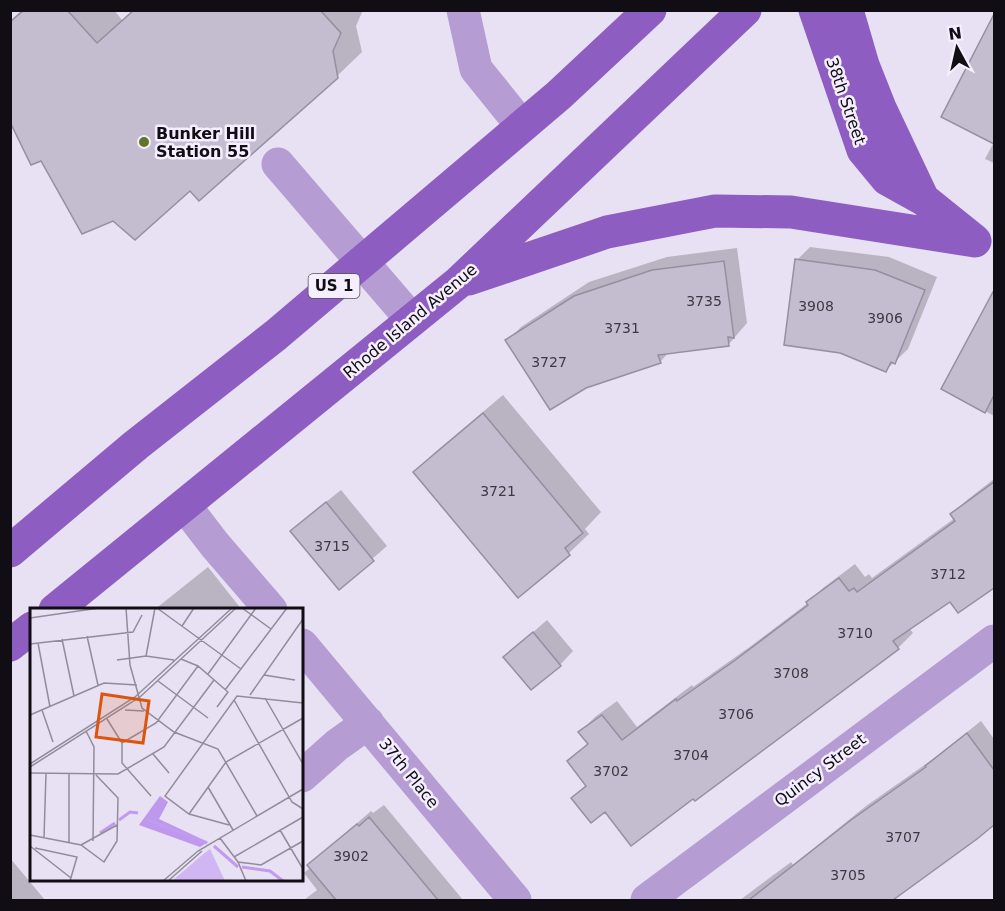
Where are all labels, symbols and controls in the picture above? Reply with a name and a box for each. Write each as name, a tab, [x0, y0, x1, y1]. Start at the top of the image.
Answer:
north arrow	[927, 18, 987, 78]
text: N	[947, 23, 963, 44]
street label: 38th Street	[822, 55, 870, 147]
place label: Bunker Hill Station 55	[156, 124, 255, 161]
marker: Bunker Hill Station 55	[137, 135, 151, 149]
street label: Rhode Island Avenue	[339, 260, 481, 382]
road number: US 1	[308, 274, 360, 298]
house number: 3735	[686, 293, 722, 309]
house number: 3908	[798, 298, 834, 314]
house number: 3906	[867, 310, 903, 326]
house number: 3731	[604, 320, 640, 336]
house number: 3727	[531, 354, 567, 370]
house number: 3721	[480, 483, 516, 499]
house number: 3715	[314, 538, 350, 554]
house number: 3712	[930, 566, 966, 582]
inset map	[30, 608, 303, 881]
house number: 3710	[837, 625, 873, 641]
house number: 3708	[773, 665, 809, 681]
house number: 3706	[718, 706, 754, 722]
street label: Quincy Street	[771, 730, 869, 810]
street label: 37th Place	[375, 734, 443, 812]
house number: 3704	[673, 747, 709, 763]
house number: 3702	[593, 763, 629, 779]
house number: 3707	[885, 829, 921, 845]
house number: 3902	[333, 848, 369, 864]
house number: 3705	[830, 867, 866, 883]

